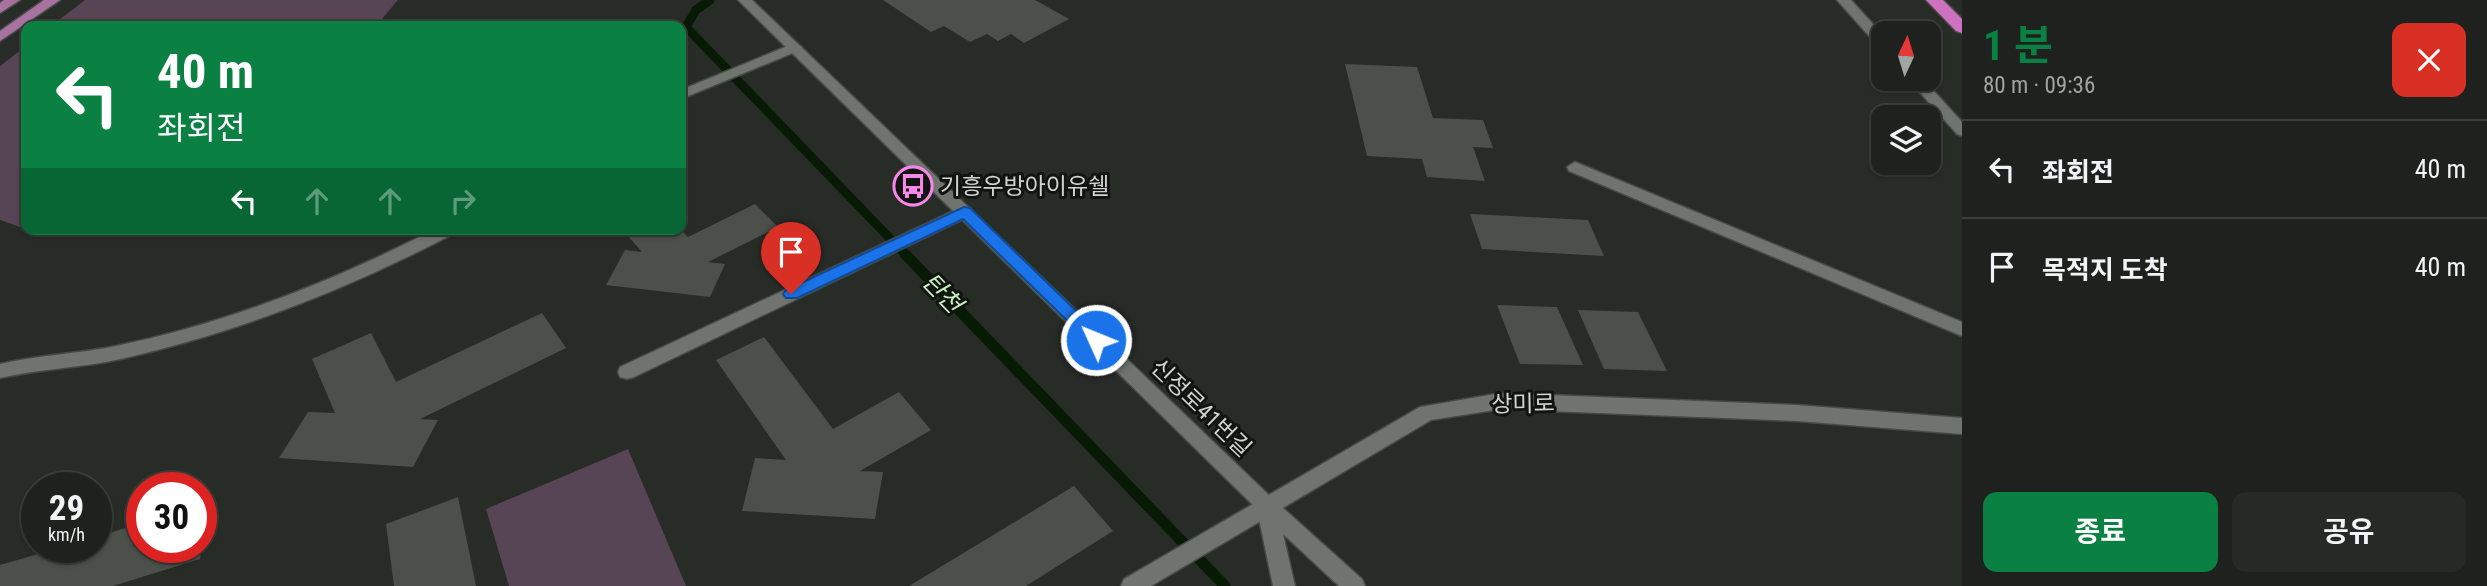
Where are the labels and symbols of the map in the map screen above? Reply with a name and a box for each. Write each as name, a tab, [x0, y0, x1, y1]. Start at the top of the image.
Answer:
north arrow	[1871, 21, 1941, 91]
bus stop icon: 기흥우방아이유쉘	[892, 165, 934, 207]
place label: 기흥우방아이유쉘	[940, 173, 1109, 200]
pin	[761, 222, 821, 294]
water label: 탄천	[917, 267, 969, 321]
position arrow	[1059, 303, 1133, 377]
street label: 신정로41번길	[1145, 354, 1257, 462]
street label: 상미로	[1491, 390, 1555, 418]
speed limit sign: 30	[126, 472, 217, 563]

